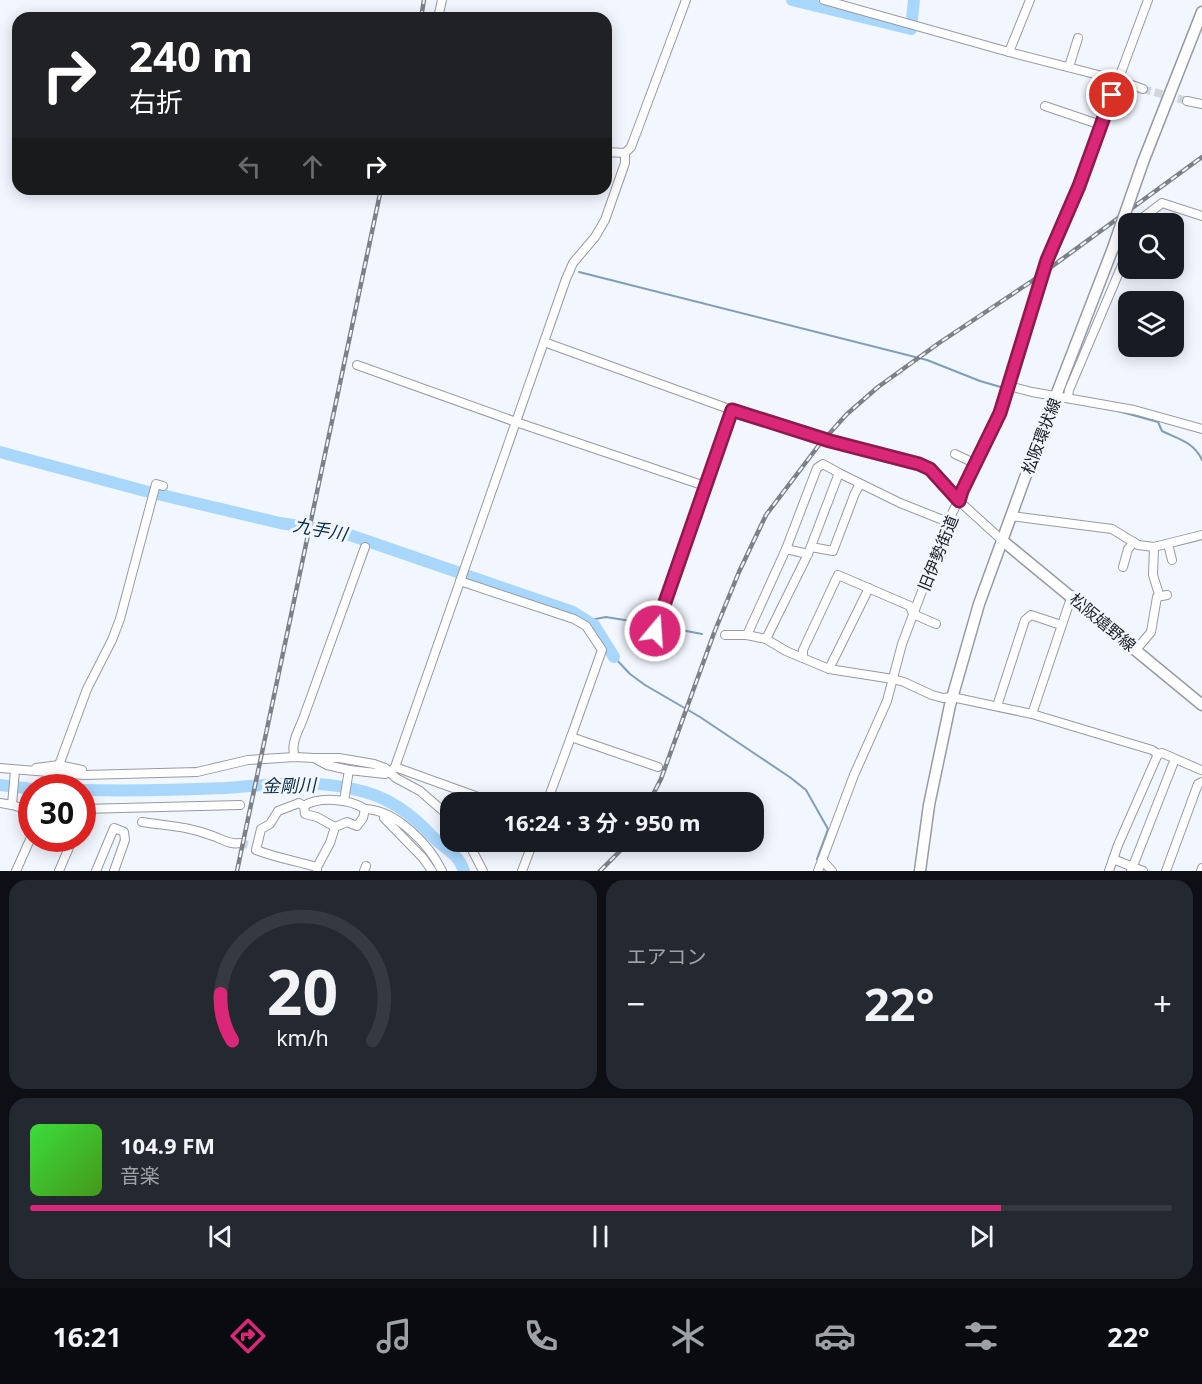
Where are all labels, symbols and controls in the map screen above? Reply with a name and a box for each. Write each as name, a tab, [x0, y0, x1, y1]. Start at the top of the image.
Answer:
text: 240 m	[129, 27, 253, 84]
icon: right	[30, 36, 108, 114]
pin	[1086, 69, 1137, 120]
icon: arrive	[1095, 78, 1128, 111]
text: 右折	[129, 83, 183, 120]
icon: left	[233, 150, 266, 183]
icon: ahead	[296, 150, 329, 183]
icon: right	[359, 150, 392, 183]
map controls	[1118, 213, 1184, 357]
button: search	[1118, 213, 1184, 279]
button: layers	[1118, 291, 1184, 357]
street label: 松阪環状線	[1016, 395, 1066, 477]
water label: 九手川	[291, 512, 351, 546]
street label: 旧伊勢街道	[913, 512, 963, 594]
street label: 松阪嬉野線	[1065, 588, 1141, 656]
position arrow	[623, 599, 687, 663]
water label: 金剛川	[262, 772, 318, 797]
speed limit sign: 30	[18, 774, 96, 852]
text: 16:24 · 3 分 · 950 m	[504, 807, 701, 837]
text: エアコン	[627, 943, 707, 970]
text: 20	[267, 948, 338, 1033]
text: 22°	[864, 973, 935, 1034]
text: −	[627, 981, 645, 1026]
text: +	[1153, 981, 1172, 1026]
text: km/h	[276, 1024, 329, 1053]
text: 104.9 FM	[120, 1130, 215, 1160]
text: 音楽	[120, 1162, 160, 1189]
icon: previous	[204, 1220, 237, 1253]
icon: pause	[584, 1220, 617, 1253]
icon: next	[965, 1220, 998, 1253]
icon: directions	[227, 1315, 269, 1357]
icon: music	[373, 1315, 415, 1357]
icon: phone	[520, 1315, 562, 1357]
icon: climate	[667, 1315, 709, 1357]
icon: car	[814, 1315, 856, 1357]
icon: filters	[960, 1315, 1002, 1357]
text: 16:21	[52, 1318, 122, 1355]
text: 22°	[1107, 1318, 1150, 1355]

